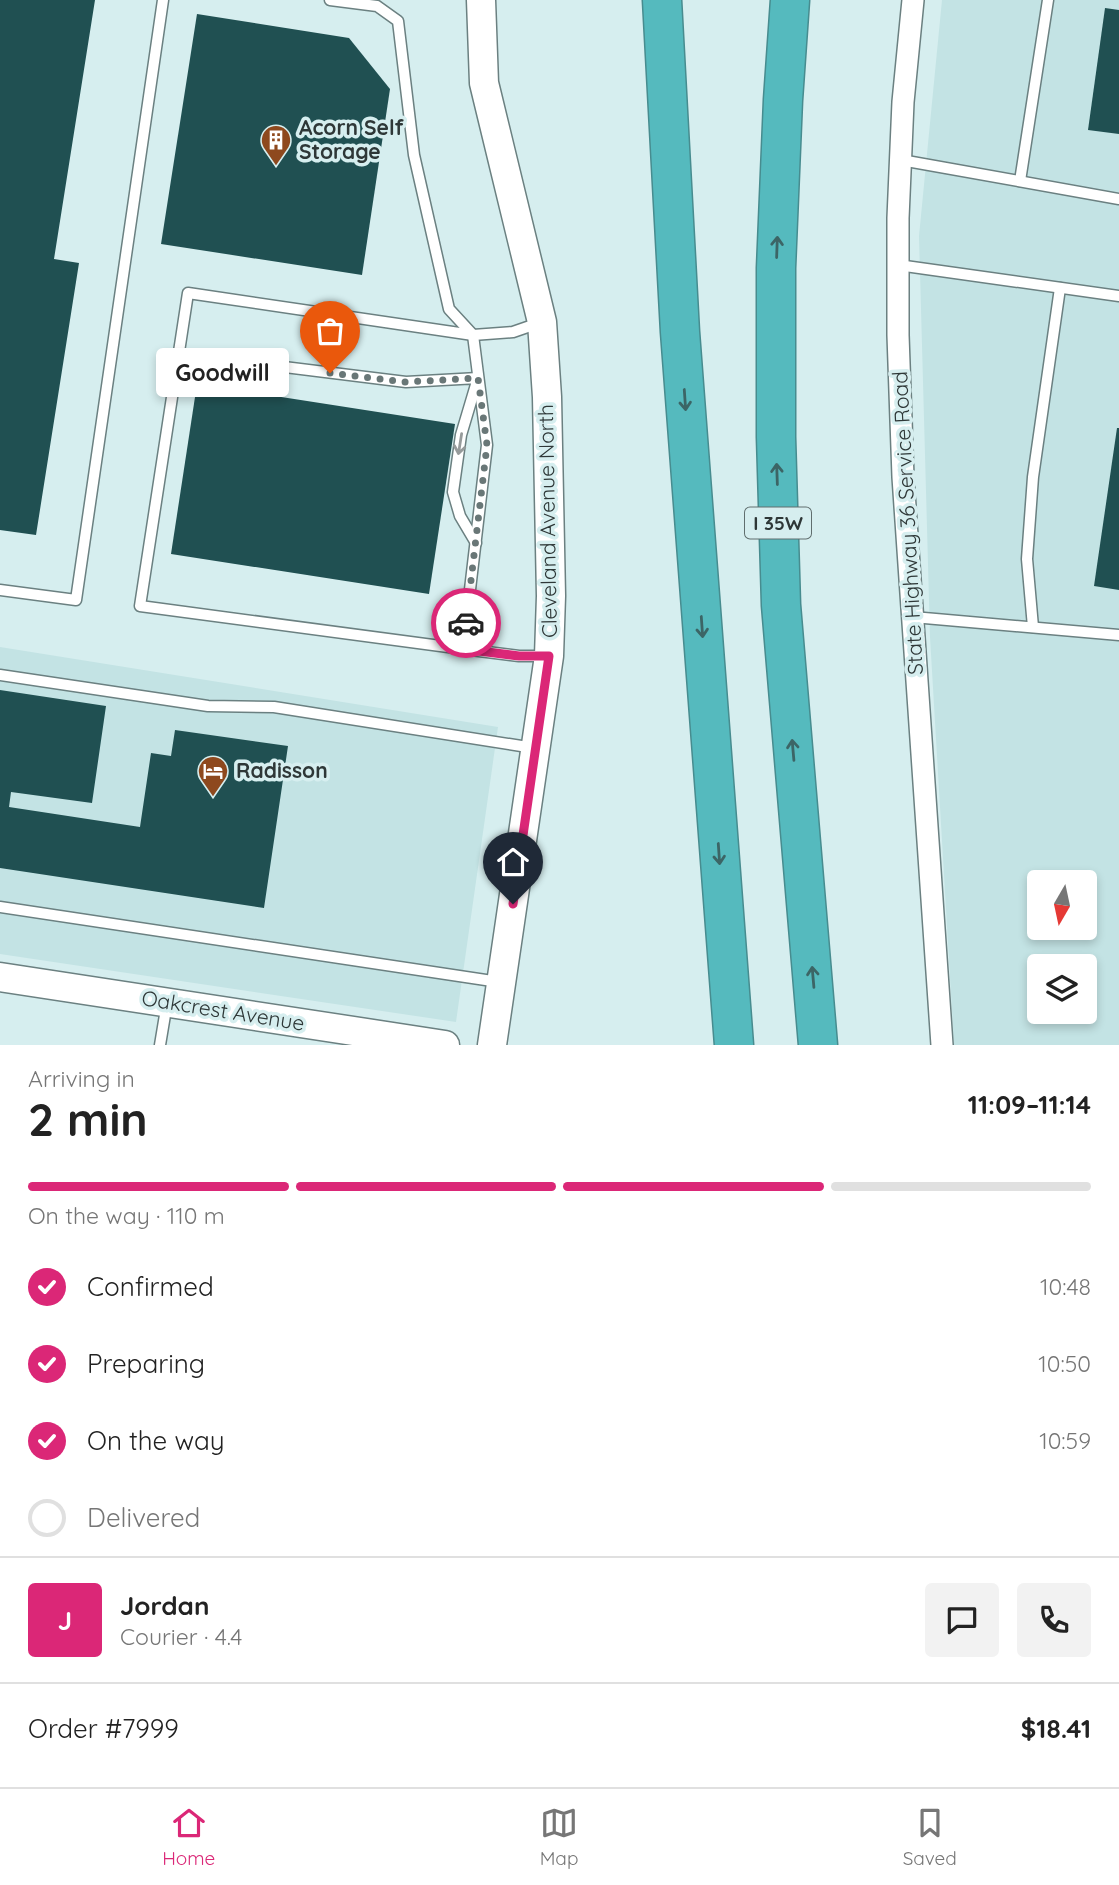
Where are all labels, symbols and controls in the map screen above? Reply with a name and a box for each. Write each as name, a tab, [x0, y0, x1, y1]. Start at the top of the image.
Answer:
place label: Acorn Self Storage	[299, 114, 405, 164]
building icon: Acorn Self Storage	[259, 123, 293, 167]
one-way arrow	[771, 236, 784, 259]
pin	[300, 301, 360, 373]
icon: bag	[311, 312, 349, 350]
callout: Goodwill	[155, 348, 288, 398]
text: Goodwill	[175, 358, 270, 387]
street label: State Highway 36 Service Road	[886, 370, 928, 676]
one-way arrow	[679, 388, 692, 411]
street label: Cleveland Avenue North	[532, 404, 562, 638]
one-way arrow	[453, 432, 466, 455]
one-way arrow	[770, 463, 783, 486]
road number: I 35W	[745, 508, 811, 538]
courier	[431, 588, 501, 658]
icon: car	[447, 604, 485, 642]
one-way arrow	[696, 615, 709, 638]
one-way arrow	[786, 740, 799, 762]
hotel icon: Radisson	[196, 754, 230, 798]
place label: Radisson	[236, 757, 328, 783]
pin	[483, 832, 543, 904]
one-way arrow	[713, 842, 726, 865]
icon: home	[494, 843, 532, 881]
north arrow	[1027, 870, 1097, 940]
map controls	[1027, 870, 1097, 1024]
button: layers	[1027, 954, 1097, 1024]
one-way arrow	[806, 966, 819, 989]
street label: Oakcrest Avenue	[140, 984, 306, 1036]
text: Arriving in	[28, 1064, 135, 1093]
text: 11:09–11:14	[968, 1088, 1091, 1121]
text: 2 min	[28, 1090, 148, 1148]
text: On the way · 110 m	[28, 1201, 225, 1230]
icon: check	[28, 1268, 66, 1306]
text: Confirmed	[87, 1270, 214, 1303]
text: 10:48	[1040, 1272, 1091, 1301]
icon: check	[28, 1345, 66, 1383]
text: Preparing	[87, 1347, 205, 1380]
text: 10:50	[1038, 1349, 1091, 1378]
icon: check	[28, 1422, 66, 1460]
text: On the way	[87, 1424, 225, 1457]
text: 10:59	[1039, 1426, 1091, 1455]
text: Delivered	[87, 1501, 200, 1534]
button: chat	[925, 1583, 999, 1657]
button: phone	[1017, 1583, 1091, 1657]
text: Jordan	[120, 1589, 209, 1622]
text: J	[58, 1604, 72, 1637]
text: Courier · 4.4	[120, 1622, 242, 1651]
text: Order #7999	[28, 1712, 179, 1745]
text: $18.41	[1021, 1712, 1091, 1745]
tab: Home	[162, 1804, 215, 1870]
tab: Map	[540, 1804, 578, 1870]
tab: Saved	[903, 1804, 957, 1870]

